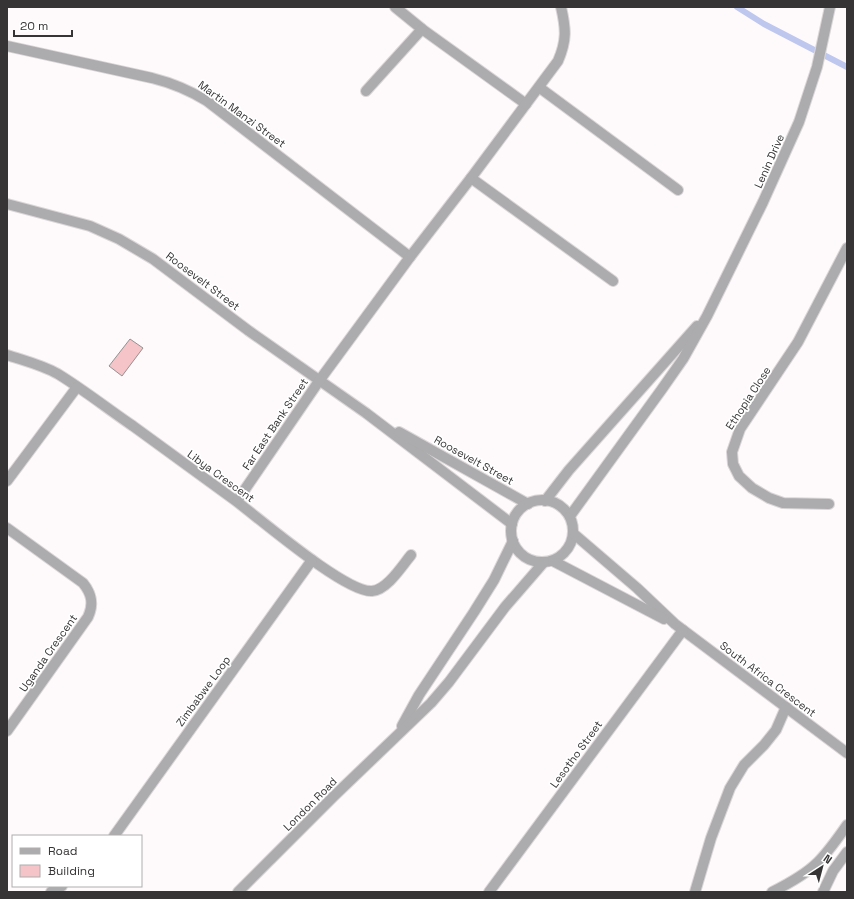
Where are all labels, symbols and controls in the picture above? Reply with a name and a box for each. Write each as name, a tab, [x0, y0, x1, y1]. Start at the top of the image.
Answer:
scale bar	[14, 12, 72, 38]
text: 20 m	[20, 18, 48, 34]
street label: Martin Manzi Street	[196, 78, 288, 150]
street label: Lenin Drive	[751, 132, 787, 190]
street label: Roosevelt Street	[163, 249, 243, 313]
street label: Ethopia Close	[722, 364, 774, 432]
street label: Far East Bank Street	[239, 375, 311, 473]
street label: Roosevelt Street	[432, 432, 516, 488]
street label: Libya Crescent	[185, 447, 257, 505]
street label: Uganda Crescent	[16, 611, 80, 695]
street label: South Africa Crescent	[717, 638, 819, 720]
street label: Zimbabwe Loop	[173, 653, 233, 729]
street label: Lesotho Street	[547, 718, 605, 790]
street label: London Road	[280, 774, 340, 834]
legend	[12, 835, 142, 887]
text: Road	[48, 843, 77, 859]
north arrow	[802, 847, 842, 887]
text: N	[821, 851, 835, 867]
text: Building	[48, 863, 95, 879]

